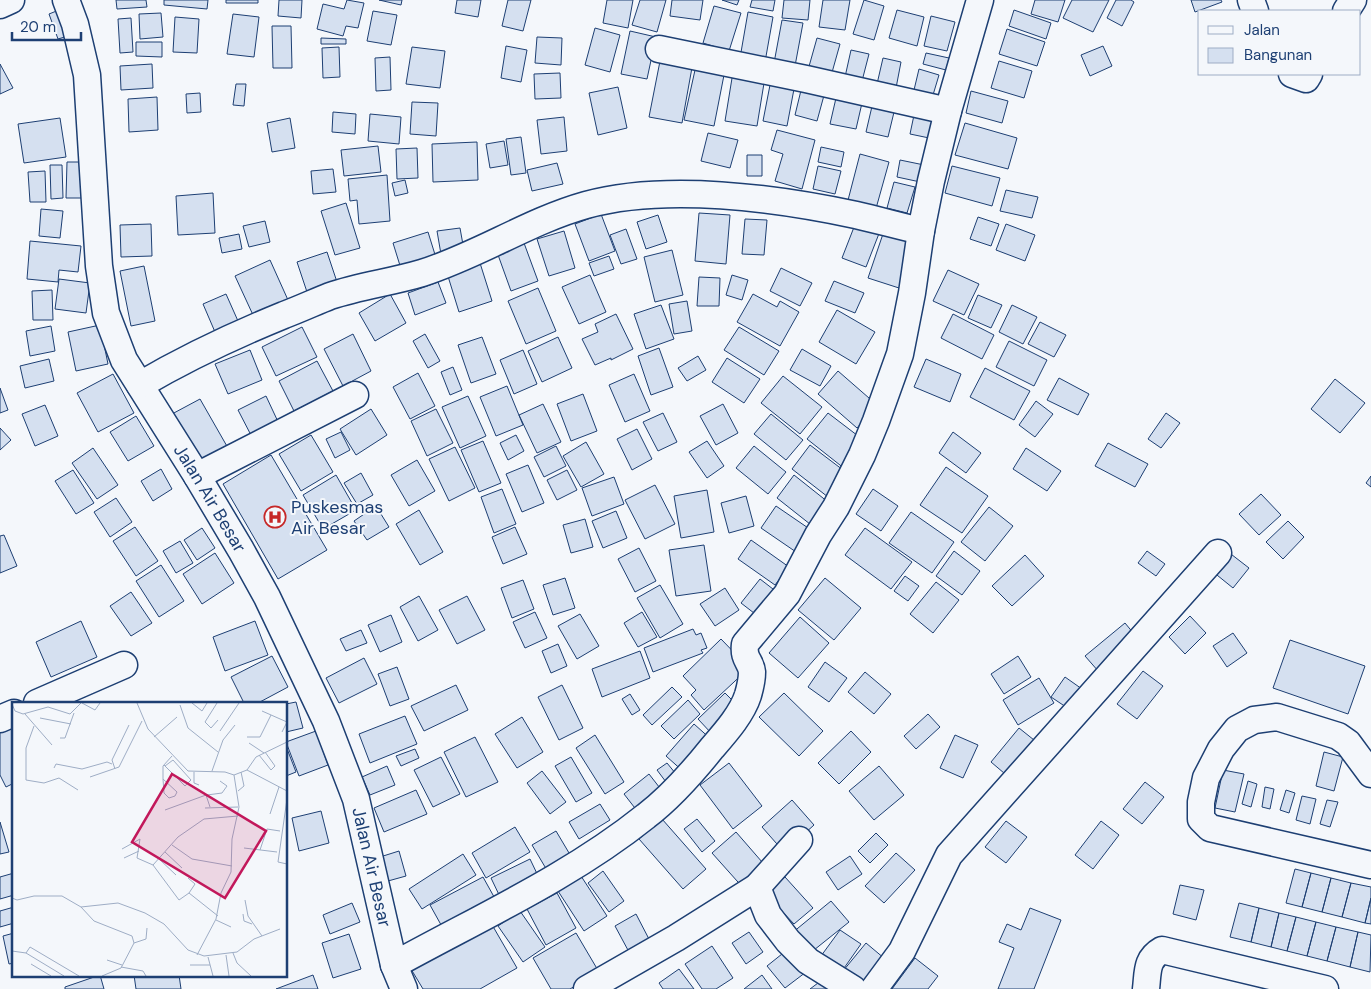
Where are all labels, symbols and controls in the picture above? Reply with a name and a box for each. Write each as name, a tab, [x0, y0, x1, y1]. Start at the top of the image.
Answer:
scale bar	[12, 10, 81, 42]
legend	[1198, 10, 1361, 75]
text: 20 m	[20, 17, 56, 37]
text: Jalan	[1244, 20, 1280, 40]
text: Bangunan	[1244, 45, 1312, 65]
street label: Jalan Air Besar	[168, 440, 252, 557]
place label: Puskesmas Air Besar	[291, 495, 383, 540]
hospital icon: Puskesmas Air Besar	[263, 505, 287, 529]
inset map	[12, 702, 288, 976]
street label: Jalan Air Besar	[346, 805, 397, 930]

